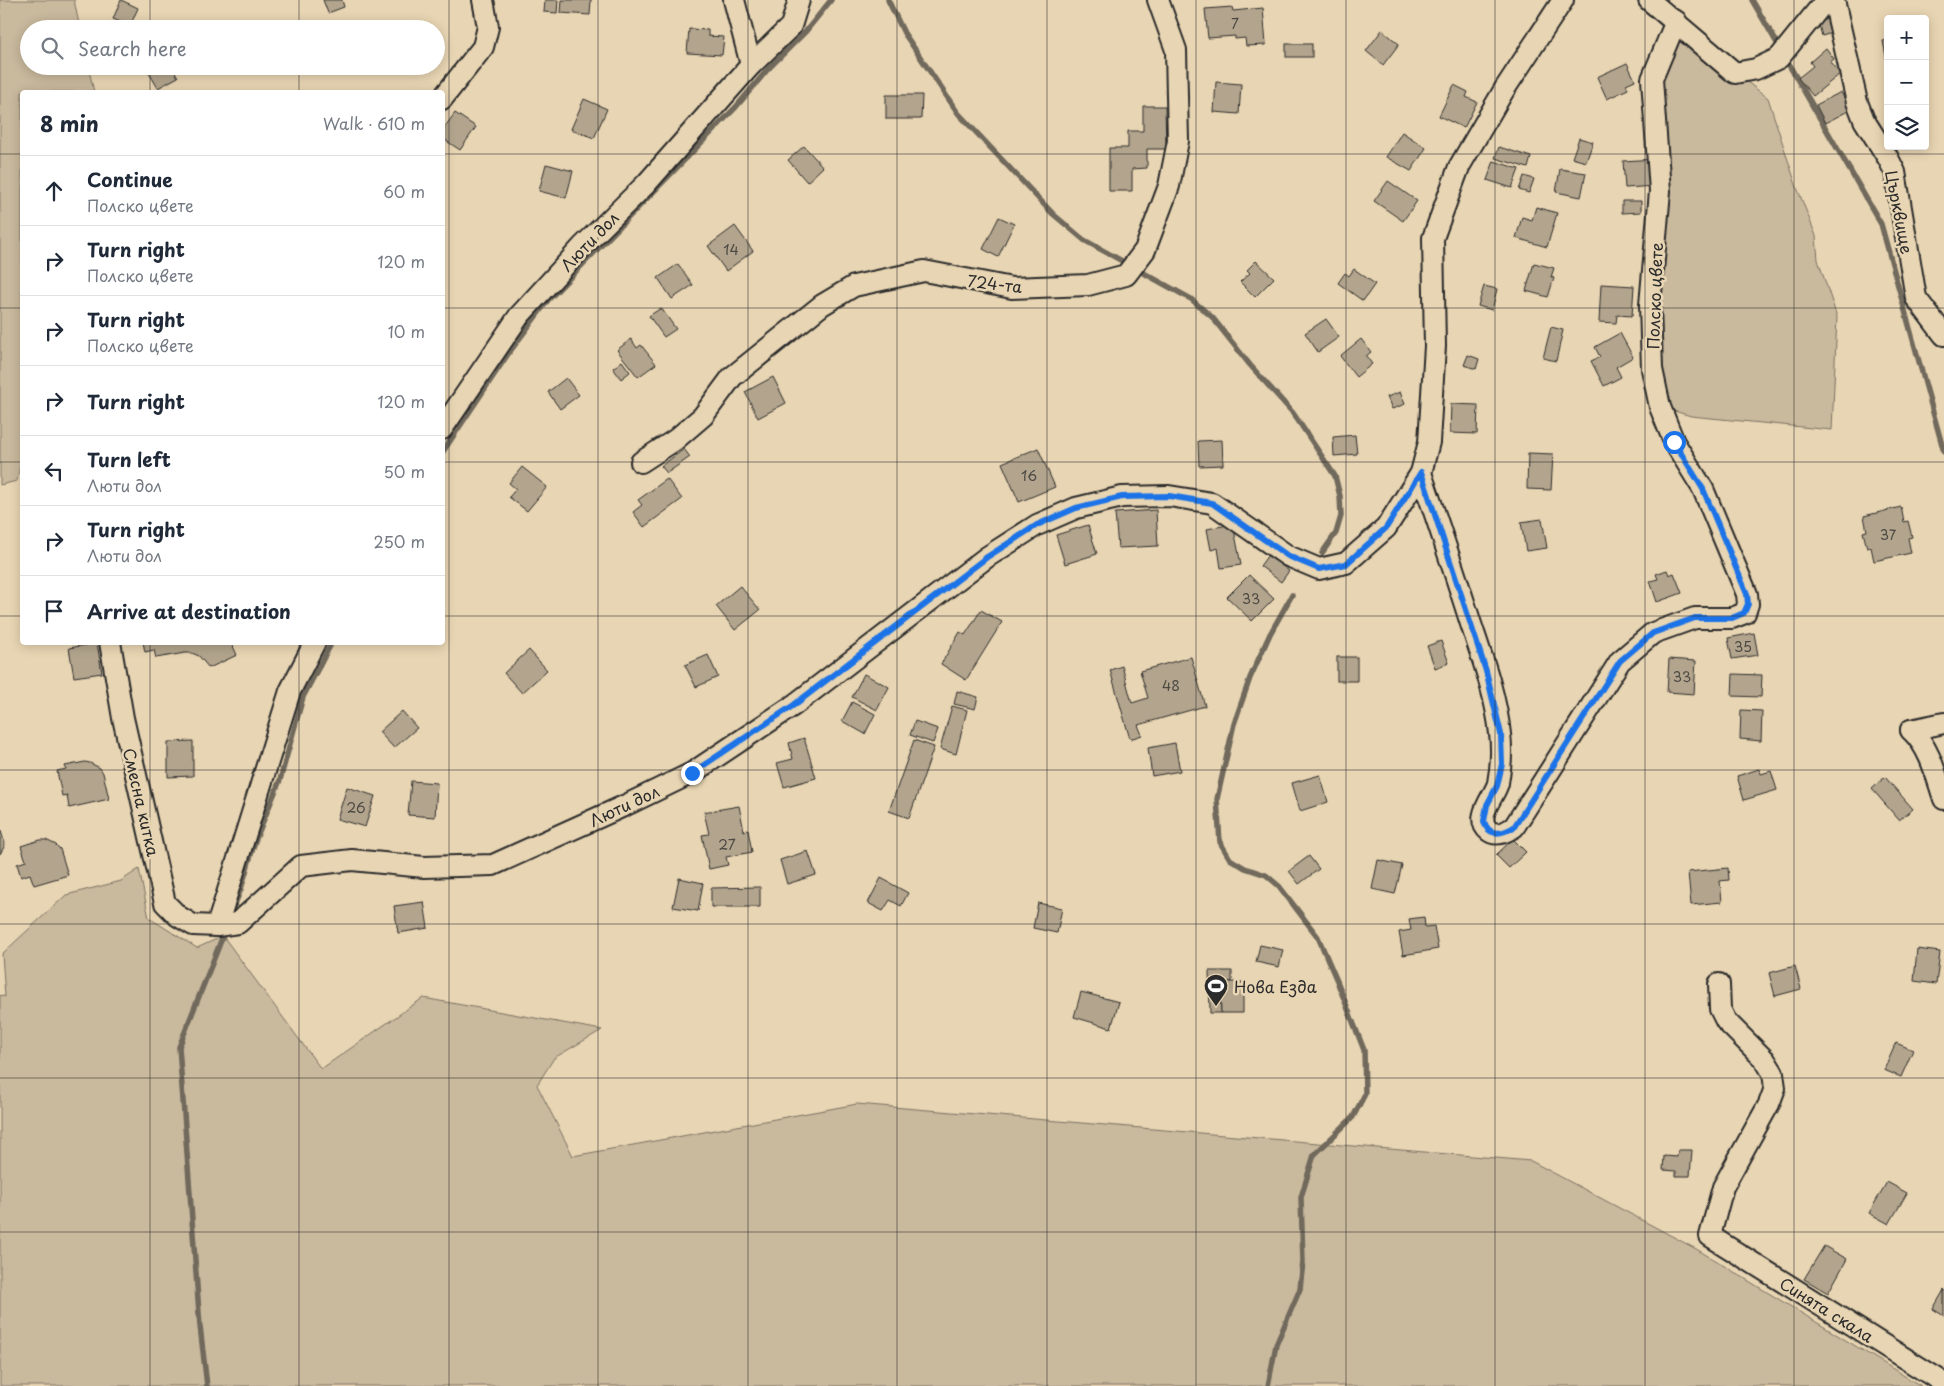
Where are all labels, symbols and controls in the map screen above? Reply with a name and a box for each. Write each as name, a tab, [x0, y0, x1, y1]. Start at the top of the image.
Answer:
house number: 7	[1231, 13, 1239, 34]
map controls	[1884, 15, 1929, 150]
button: +	[1884, 15, 1929, 60]
search box	[20, 20, 445, 75]
icon: search	[38, 34, 66, 62]
text: Search here	[78, 34, 187, 62]
button: −	[1884, 60, 1929, 105]
button: layers	[1884, 105, 1929, 150]
text: 8 min	[40, 107, 99, 139]
text: Walk · 610 m	[323, 111, 425, 135]
text: Continue	[87, 165, 173, 193]
street label: Църквище	[1880, 168, 1920, 256]
icon: ahead	[40, 177, 68, 205]
text: 60 m	[383, 179, 425, 203]
text: Полско цвете	[87, 193, 194, 217]
street label: Люти дол	[554, 206, 624, 276]
text: Turn right	[87, 235, 185, 263]
house number: 14	[723, 239, 739, 260]
street label: Полско цвете	[1640, 242, 1668, 350]
icon: right	[40, 247, 68, 275]
text: 120 m	[378, 249, 425, 273]
text: Полско цвете	[87, 263, 194, 287]
street label: 724-та	[966, 268, 1024, 298]
text: Turn right	[87, 305, 185, 333]
icon: right	[40, 317, 68, 345]
text: 10 m	[388, 319, 425, 343]
text: Полско цвете	[87, 333, 194, 357]
icon: right	[40, 387, 68, 415]
text: Turn right	[87, 387, 185, 415]
text: 120 m	[378, 389, 425, 413]
route start	[1663, 431, 1686, 454]
text: Turn left	[87, 445, 171, 473]
icon: left	[40, 457, 68, 485]
text: 50 m	[384, 459, 425, 483]
house number: 16	[1021, 465, 1037, 486]
text: Люти дол	[87, 473, 162, 497]
text: Turn right	[87, 515, 185, 543]
house number: 37	[1880, 524, 1897, 545]
icon: right	[40, 527, 68, 555]
text: 250 m	[374, 529, 425, 553]
text: Люти дол	[87, 543, 162, 567]
house number: 33	[1242, 588, 1260, 609]
icon: arrive	[40, 597, 68, 625]
text: Arrive at destination	[87, 597, 291, 625]
house number: 35	[1734, 636, 1752, 657]
house number: 33	[1673, 666, 1691, 687]
house number: 48	[1162, 675, 1180, 696]
street label: Смесна китка	[118, 745, 166, 859]
route end	[681, 762, 704, 785]
street label: Люти дол	[585, 778, 663, 832]
house number: 26	[346, 797, 366, 818]
house number: 27	[718, 834, 736, 855]
sports icon: Нова Езда	[1203, 973, 1229, 1007]
place label: Нова Езда	[1234, 974, 1317, 998]
street label: Синята скала	[1775, 1271, 1879, 1347]

